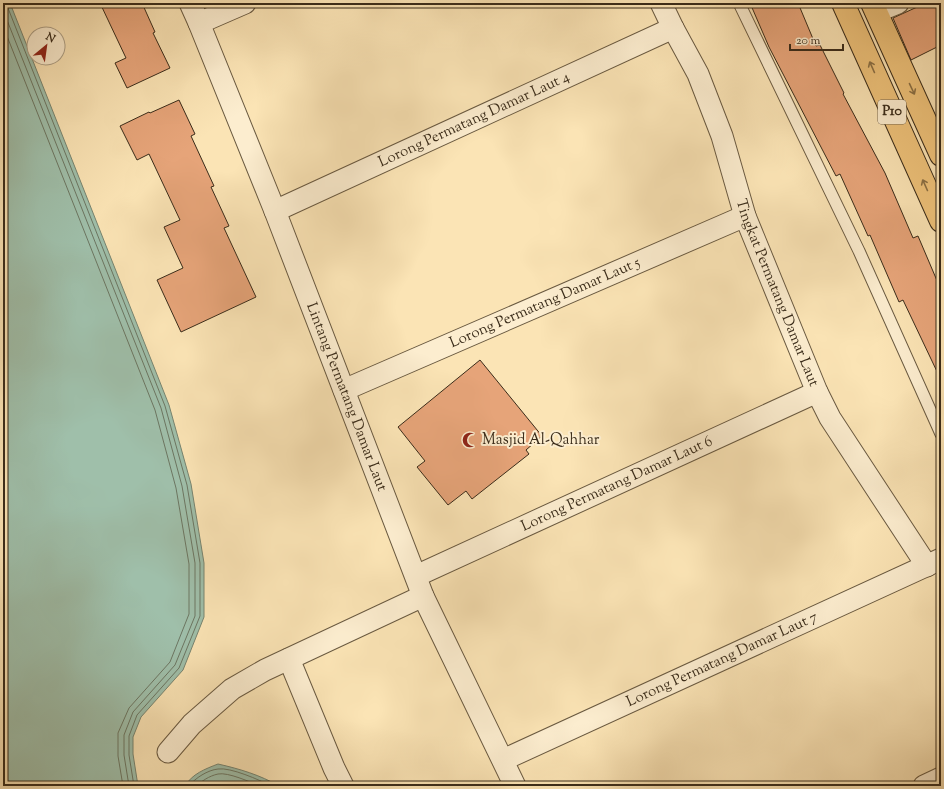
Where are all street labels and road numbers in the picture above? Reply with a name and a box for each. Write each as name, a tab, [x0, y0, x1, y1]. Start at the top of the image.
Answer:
street label: Lorong Permatang Damar Laut 4	[375, 66, 573, 173]
road number: P10	[878, 100, 906, 124]
street label: Tingkat Permatang Damar Laut	[730, 197, 824, 390]
street label: Lorong Permatang Damar Laut 5	[446, 252, 644, 353]
street label: Lintang Permatang Damar Laut	[301, 300, 392, 494]
street label: Lorong Permatang Damar Laut 6	[518, 431, 716, 537]
street label: Lorong Permatang Damar Laut 7	[623, 606, 822, 712]

